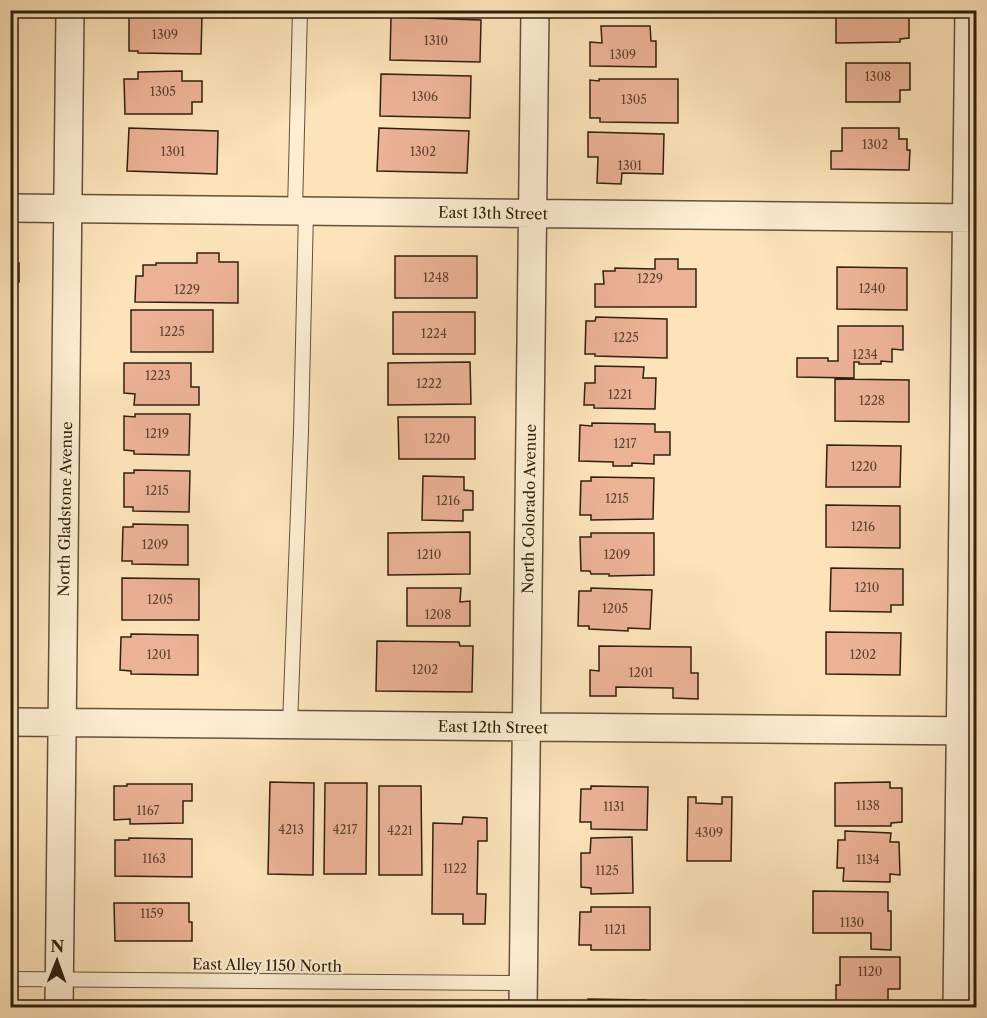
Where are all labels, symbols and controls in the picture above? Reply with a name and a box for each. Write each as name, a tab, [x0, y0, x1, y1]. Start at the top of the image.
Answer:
house number: 1309	[152, 27, 178, 42]
house number: 1310	[424, 33, 448, 48]
house number: 1309	[610, 47, 636, 62]
house number: 1308	[865, 69, 891, 84]
house number: 1305	[150, 84, 176, 99]
house number: 1306	[412, 89, 438, 104]
house number: 1305	[621, 92, 647, 107]
house number: 1302	[862, 137, 888, 152]
house number: 1301	[161, 144, 185, 159]
house number: 1302	[410, 144, 436, 159]
house number: 1301	[618, 158, 642, 173]
street label: East 13th Street	[438, 203, 549, 223]
house number: 1248	[423, 270, 449, 285]
house number: 1229	[637, 271, 663, 286]
house number: 1240	[859, 281, 885, 296]
house number: 1229	[174, 282, 200, 297]
house number: 1225	[159, 324, 185, 339]
house number: 1224	[421, 326, 447, 341]
house number: 1225	[613, 330, 639, 345]
house number: 1234	[852, 347, 878, 362]
house number: 1223	[145, 368, 171, 383]
house number: 1222	[416, 376, 442, 391]
house number: 1221	[608, 387, 632, 402]
house number: 1228	[859, 393, 885, 408]
street label: North Gladstone Avenue	[54, 421, 76, 597]
street label: North Colorado Avenue	[518, 424, 540, 594]
house number: 1219	[145, 426, 169, 441]
house number: 1220	[424, 431, 450, 446]
house number: 1217	[614, 436, 637, 451]
house number: 1220	[851, 459, 877, 474]
house number: 1215	[145, 483, 169, 498]
house number: 1215	[605, 491, 629, 506]
house number: 1216	[436, 493, 460, 508]
house number: 1216	[851, 519, 875, 534]
house number: 1209	[142, 537, 168, 552]
house number: 1210	[417, 547, 441, 562]
house number: 1209	[604, 547, 630, 562]
house number: 1210	[855, 580, 879, 595]
house number: 1205	[147, 592, 173, 607]
house number: 1205	[602, 601, 628, 616]
house number: 1208	[425, 607, 451, 622]
house number: 1201	[147, 647, 171, 662]
house number: 1202	[850, 647, 876, 662]
house number: 1202	[412, 662, 438, 677]
house number: 1201	[629, 665, 653, 680]
street label: East 12th Street	[438, 717, 549, 737]
house number: 1138	[856, 798, 880, 813]
house number: 1131	[603, 799, 625, 814]
house number: 1167	[137, 803, 160, 818]
house number: 4213	[278, 822, 304, 837]
house number: 4217	[333, 822, 357, 837]
house number: 4221	[387, 823, 413, 838]
house number: 4309	[695, 825, 723, 840]
house number: 1163	[142, 851, 166, 866]
house number: 1134	[856, 852, 880, 867]
house number: 1122	[443, 861, 467, 876]
house number: 1125	[595, 863, 619, 878]
house number: 1159	[140, 906, 164, 921]
house number: 1130	[840, 915, 864, 930]
house number: 1121	[604, 922, 626, 937]
north arrow	[27, 931, 87, 991]
text: N	[50, 936, 64, 956]
street label: East Alley 1150 North	[192, 954, 343, 976]
house number: 1120	[858, 964, 882, 979]

